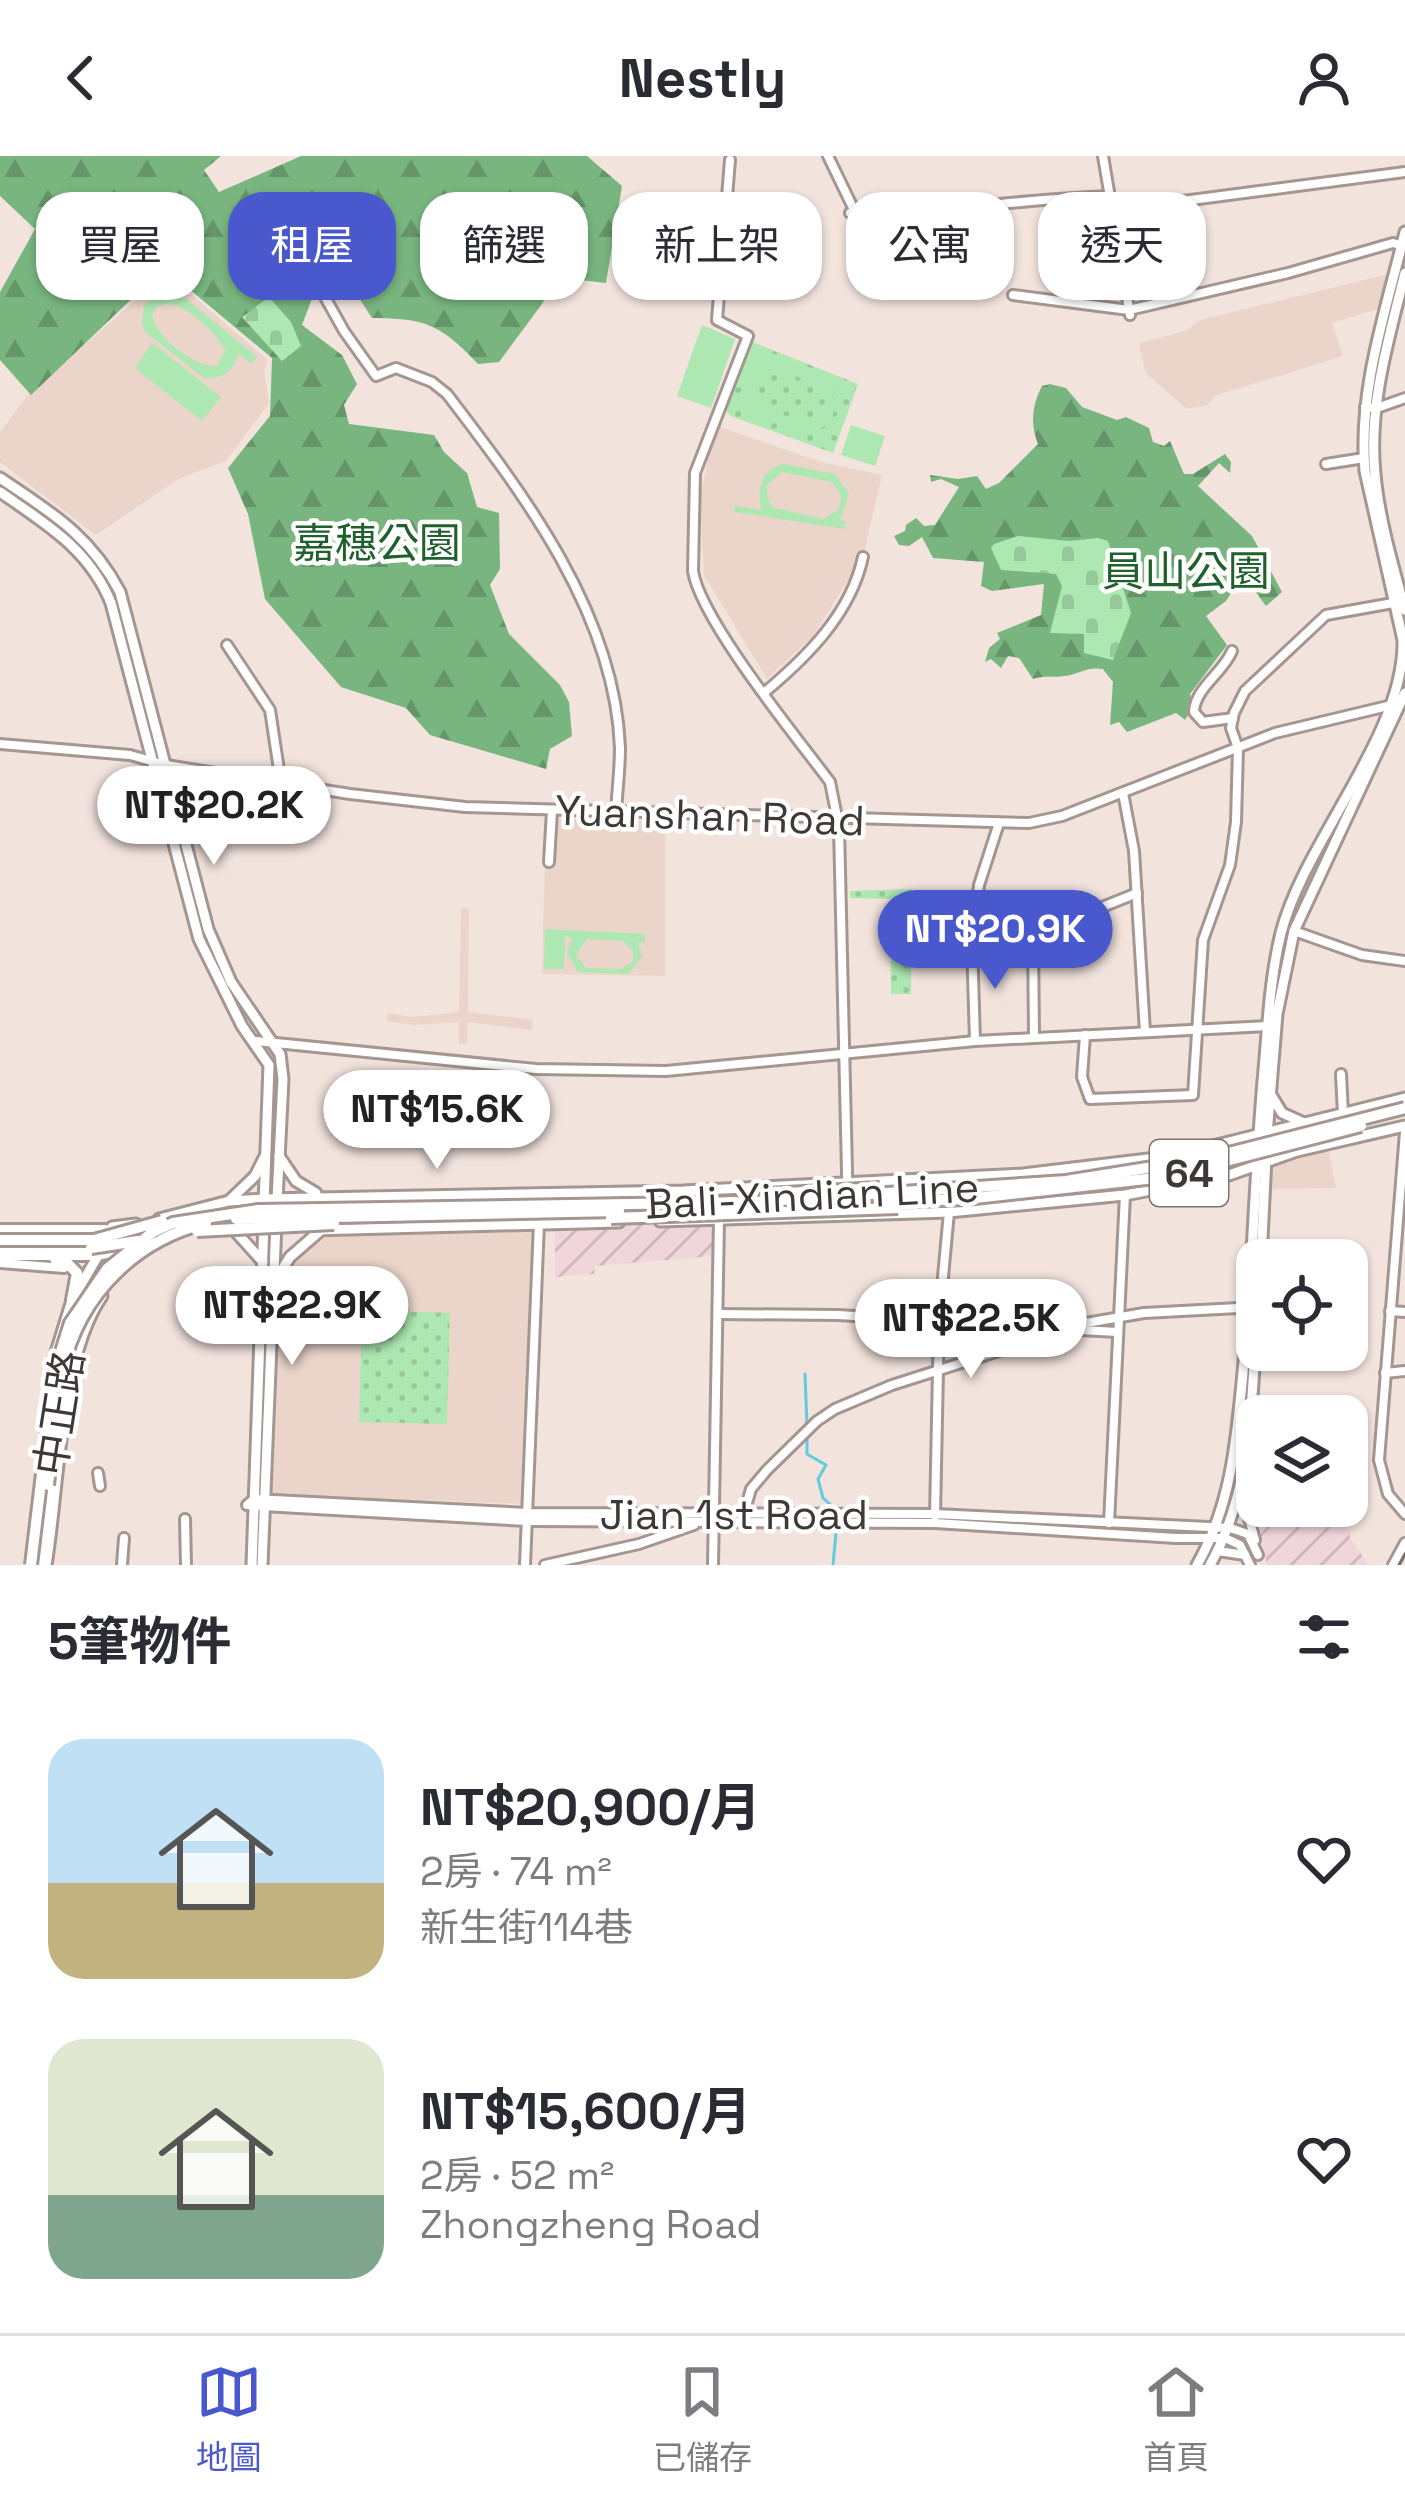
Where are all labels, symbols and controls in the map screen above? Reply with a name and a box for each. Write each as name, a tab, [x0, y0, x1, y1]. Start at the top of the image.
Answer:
text: Nestly	[619, 44, 786, 113]
icon: back	[48, 45, 114, 111]
icon: person	[1291, 45, 1357, 111]
chip: 買屋	[36, 192, 204, 300]
chip: 租屋	[228, 192, 396, 300]
chip: 篩選	[420, 192, 588, 300]
chip: 新上架	[612, 192, 822, 300]
chip: 公寓	[846, 192, 1014, 300]
chip: 透天	[1038, 192, 1206, 300]
park label: 嘉穗公園	[293, 517, 461, 570]
park label: 員山公園	[1102, 545, 1270, 598]
pin: NT$20.2K	[90, 766, 338, 868]
text: NT$20.2K	[124, 780, 304, 829]
street label: Yuanshan Road	[554, 784, 866, 847]
pin: NT$20.9K	[871, 890, 1119, 992]
text: NT$20.9K	[905, 904, 1085, 953]
pin: NT$15.6K	[313, 1070, 561, 1172]
text: NT$15.6K	[350, 1084, 524, 1133]
road number: 64	[1150, 1140, 1228, 1206]
street label: Bali-Xindian Line	[644, 1160, 980, 1231]
map controls	[1236, 1239, 1368, 1527]
button: locate	[1236, 1239, 1368, 1371]
pin: NT$22.9K	[168, 1266, 416, 1368]
pin: NT$22.5K	[847, 1279, 1095, 1381]
text: NT$22.9K	[202, 1280, 382, 1329]
text: NT$22.5K	[882, 1293, 1060, 1342]
street label: 中正路	[23, 1347, 96, 1479]
button: layers	[1236, 1395, 1368, 1527]
street label: Jian 1st Road	[600, 1488, 868, 1541]
icon: filters	[1291, 1604, 1357, 1670]
text: 5筆物件	[48, 1609, 232, 1674]
text: NT$20,900/月	[420, 1775, 761, 1840]
icon: home	[144, 1787, 288, 1931]
icon: heart	[1291, 1826, 1357, 1892]
text: 2房 · 74 m²	[420, 1847, 612, 1896]
text: 新生街114巷	[420, 1903, 633, 1952]
text: NT$15,600/月	[420, 2079, 752, 2144]
icon: home	[144, 2087, 288, 2231]
icon: heart	[1291, 2126, 1357, 2192]
text: 2房 · 52 m²	[420, 2151, 614, 2200]
text: Zhongzheng Road	[420, 2200, 761, 2249]
tab: 地圖	[196, 2359, 262, 2479]
tab: 已儲存	[653, 2359, 752, 2479]
tab: 首頁	[1143, 2359, 1209, 2479]

